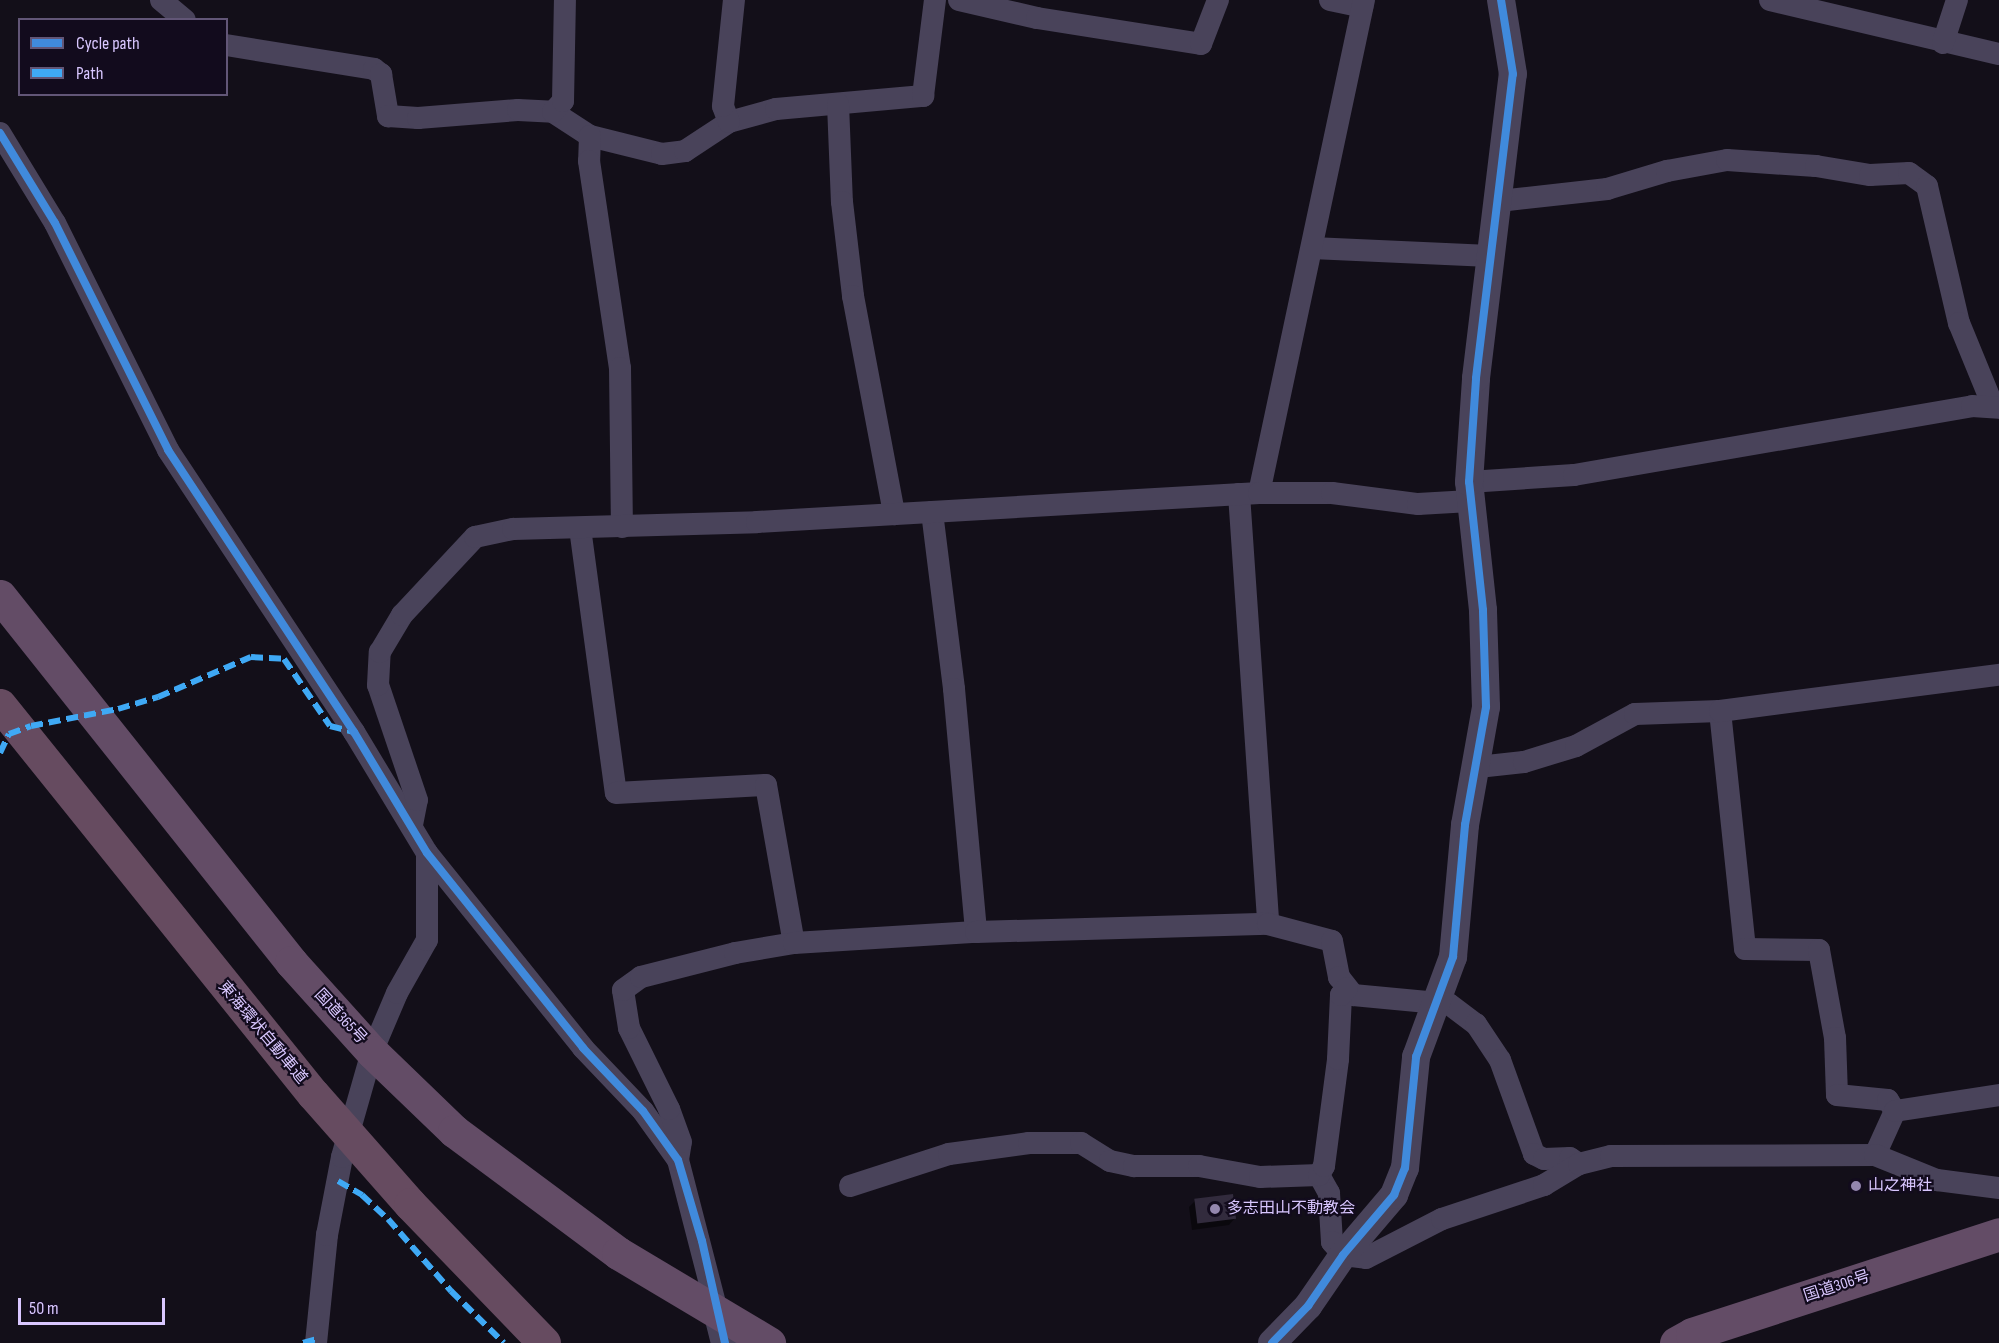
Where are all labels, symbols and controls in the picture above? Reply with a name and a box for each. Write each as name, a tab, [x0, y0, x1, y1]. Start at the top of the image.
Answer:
legend	[18, 18, 228, 96]
text: Cycle path	[76, 33, 140, 54]
text: Path	[76, 63, 104, 84]
street label: 東海環状自動車道	[214, 978, 310, 1088]
street label: 国道365号	[310, 986, 370, 1048]
place label: 山之神社	[1868, 1176, 1932, 1196]
marker: 山之神社	[1849, 1179, 1863, 1193]
place label: 多志田山不動教会	[1227, 1199, 1355, 1219]
marker: 多志田山不動教会	[1208, 1202, 1222, 1216]
street label: 国道306号	[1801, 1267, 1873, 1307]
scale bar	[21, 1286, 168, 1324]
text: 50 m	[29, 1298, 59, 1319]

